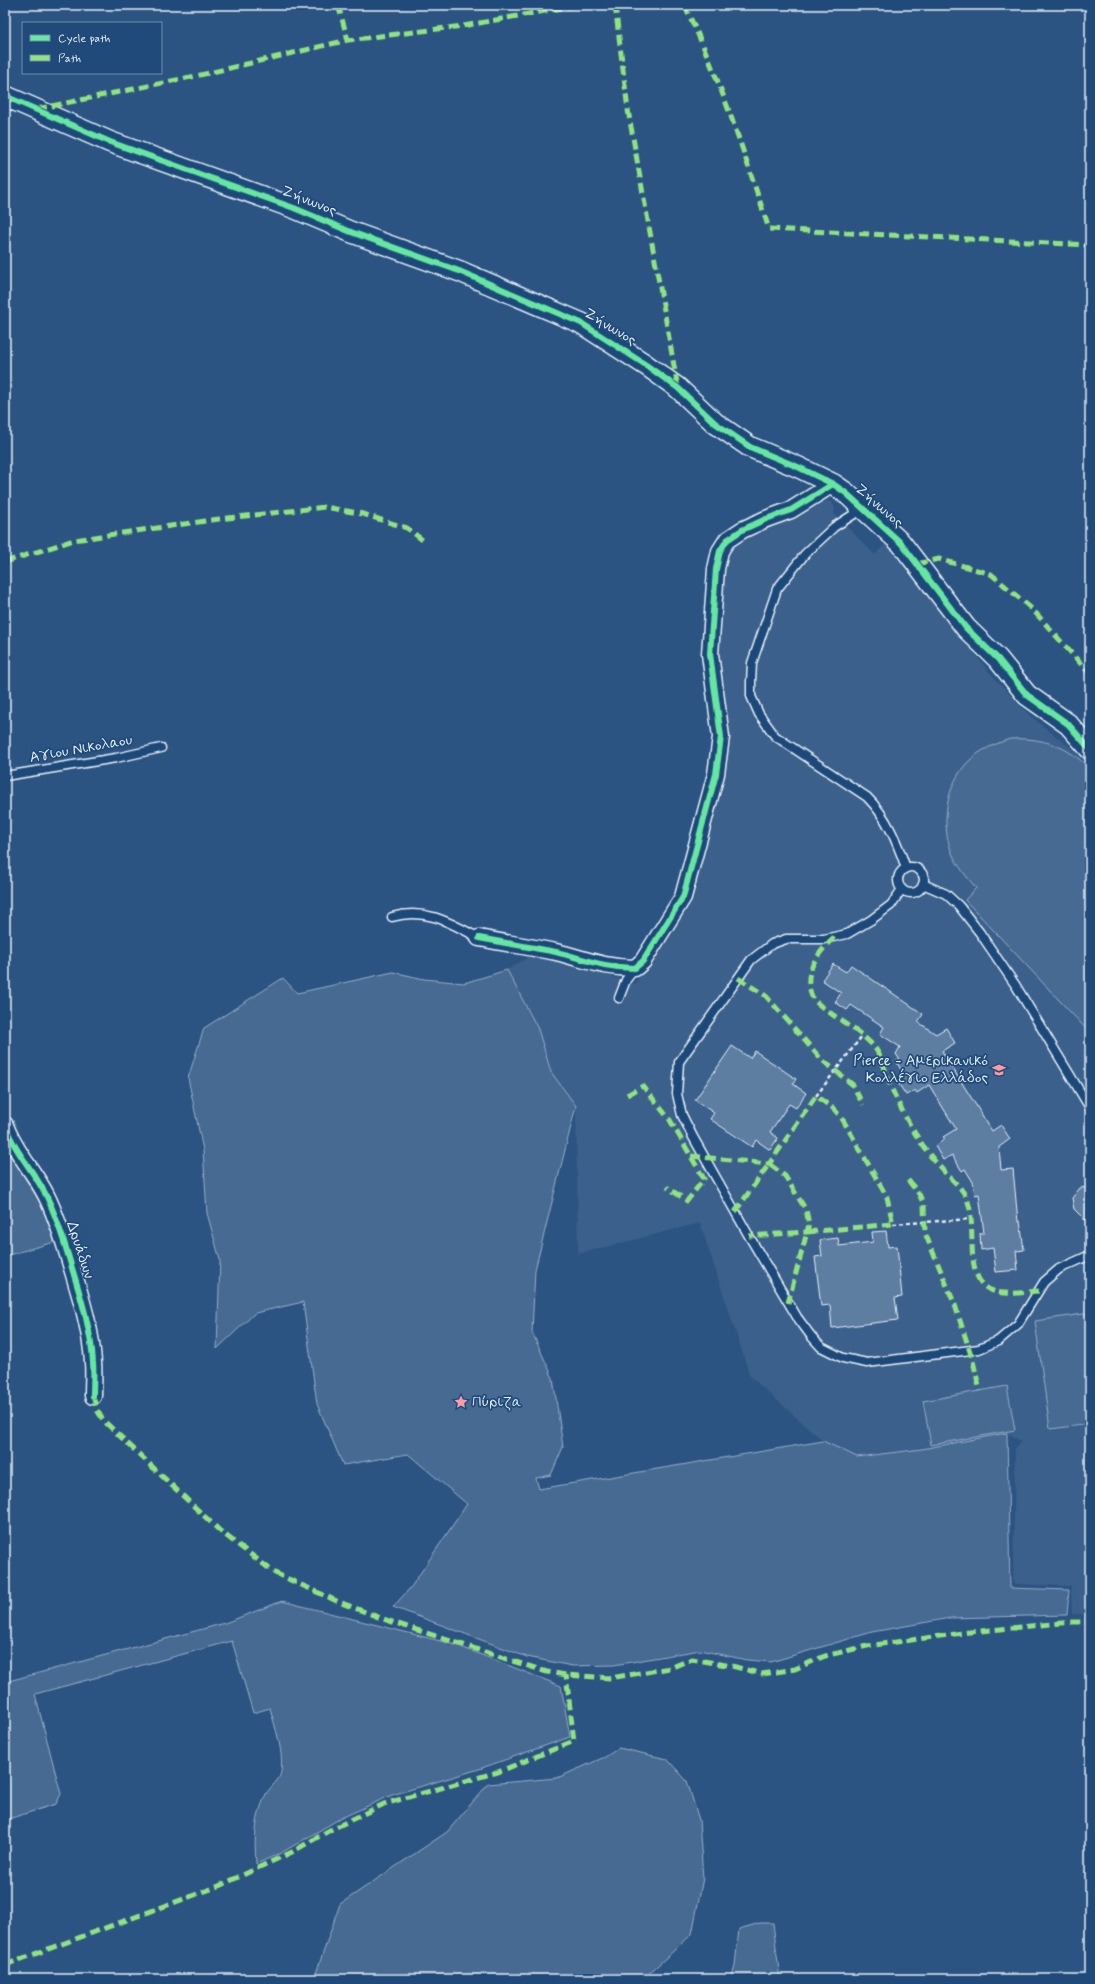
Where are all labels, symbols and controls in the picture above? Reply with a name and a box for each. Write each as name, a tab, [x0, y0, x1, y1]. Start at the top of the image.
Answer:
legend	[22, 22, 162, 74]
text: Cycle path	[58, 31, 110, 47]
text: Path	[58, 51, 81, 67]
street label: Ζήνωνος	[278, 181, 340, 221]
street label: Ζήνωνος	[580, 304, 640, 351]
street label: Ζήνωνος	[851, 480, 908, 533]
street label: Αγιου Νικολαου	[28, 730, 134, 768]
place label: Pierce - Αμερικανικό Κολλέγιο Ελλάδος	[853, 1051, 988, 1088]
school or university icon: Pierce - Αμερικανικό Κολλέγιο Ελλάδος	[991, 1062, 1007, 1078]
street label: Δρυάδων	[61, 1219, 99, 1282]
place label: Πύριζα	[472, 1392, 522, 1412]
place icon: Πύριζα	[453, 1394, 469, 1410]

